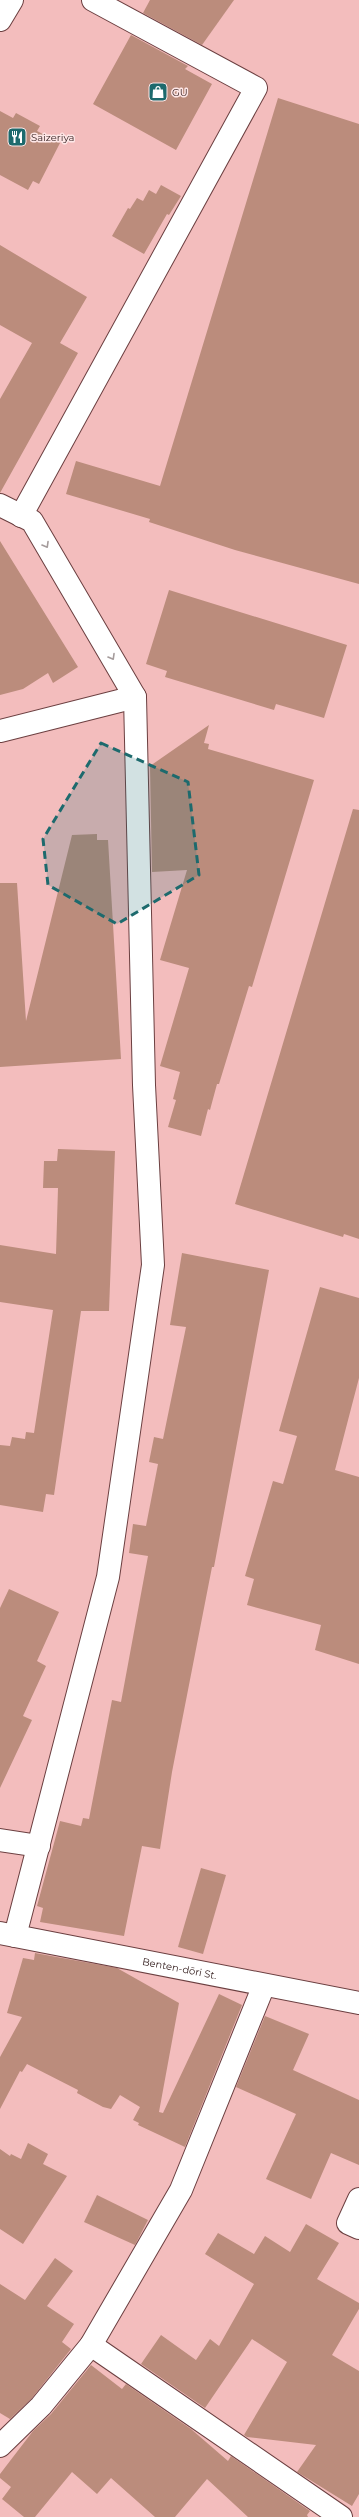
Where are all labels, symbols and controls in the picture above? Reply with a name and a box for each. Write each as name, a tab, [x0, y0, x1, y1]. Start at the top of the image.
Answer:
shop icon: GU	[147, 81, 169, 103]
place label: GU	[172, 86, 188, 99]
restaurant icon: Saizeriya	[6, 126, 28, 148]
place label: Saizeriya	[31, 131, 75, 144]
one-way arrow	[41, 541, 48, 548]
one-way arrow	[107, 653, 114, 660]
street label: Benten-dōri St.	[141, 1954, 218, 1982]

